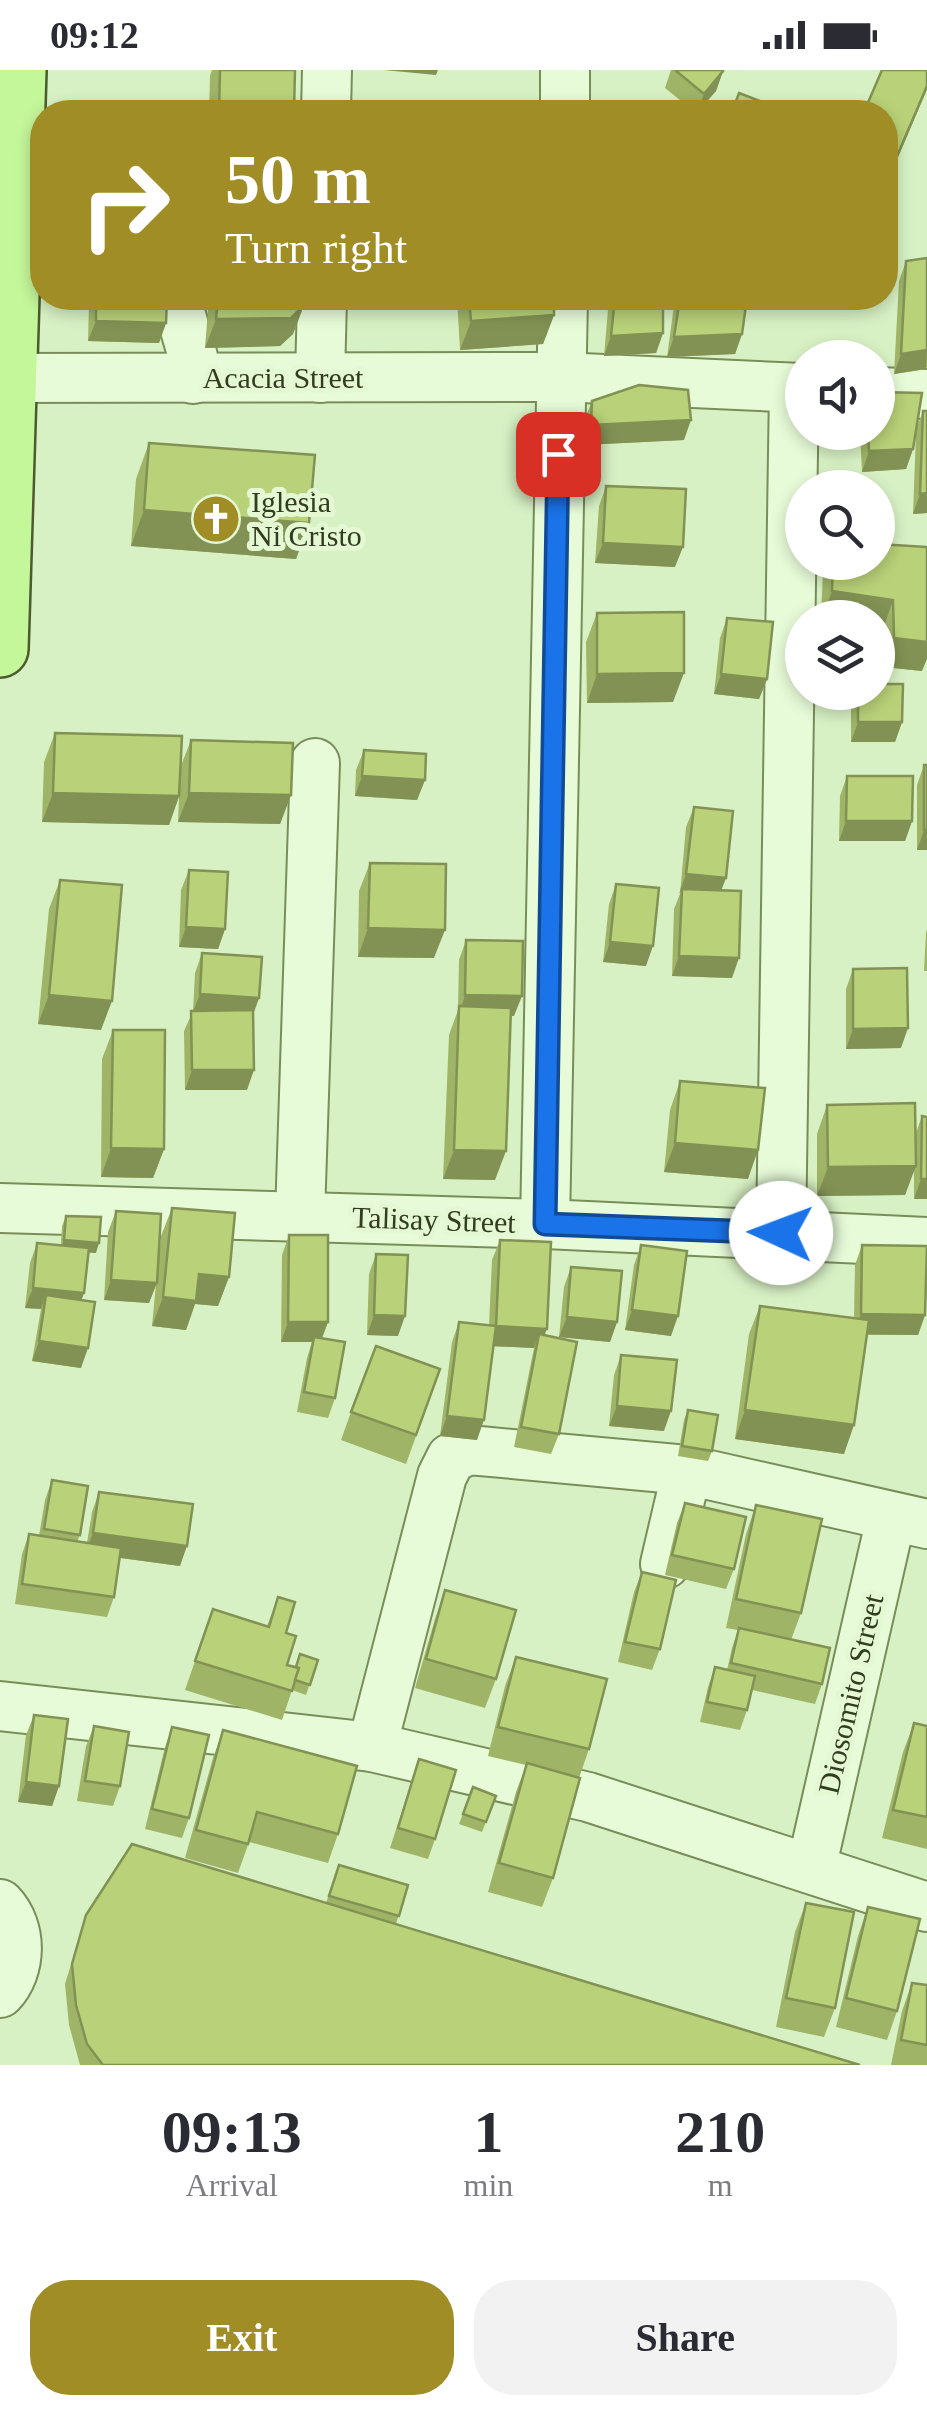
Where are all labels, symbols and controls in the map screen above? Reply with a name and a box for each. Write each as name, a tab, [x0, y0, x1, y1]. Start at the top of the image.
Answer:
text: 09:12	[50, 14, 139, 56]
icon: right	[60, 140, 190, 270]
text: 50 m	[225, 141, 371, 218]
text: Turn right	[225, 223, 407, 273]
map controls	[785, 340, 895, 710]
button: sound	[785, 340, 895, 450]
street label: Acacia Street	[203, 361, 364, 394]
pin	[516, 412, 601, 497]
icon: arrive	[531, 427, 586, 482]
button: search	[785, 470, 895, 580]
place label: Iglesia Ni Cristo	[251, 485, 362, 552]
church icon: Iglesia Ni Cristo	[190, 493, 242, 545]
button: layers	[785, 600, 895, 710]
position arrow	[729, 1181, 833, 1285]
street label: Talisay Street	[352, 1200, 517, 1239]
street label: Diosomito Street	[811, 1590, 890, 1797]
text: 09:13	[162, 2099, 302, 2165]
text: 1	[473, 2099, 503, 2165]
text: 210	[675, 2099, 765, 2165]
text: Arrival	[186, 2167, 278, 2203]
text: min	[464, 2167, 513, 2203]
text: m	[708, 2167, 733, 2203]
button: Exit	[30, 2280, 454, 2395]
button: Share	[474, 2280, 897, 2395]

